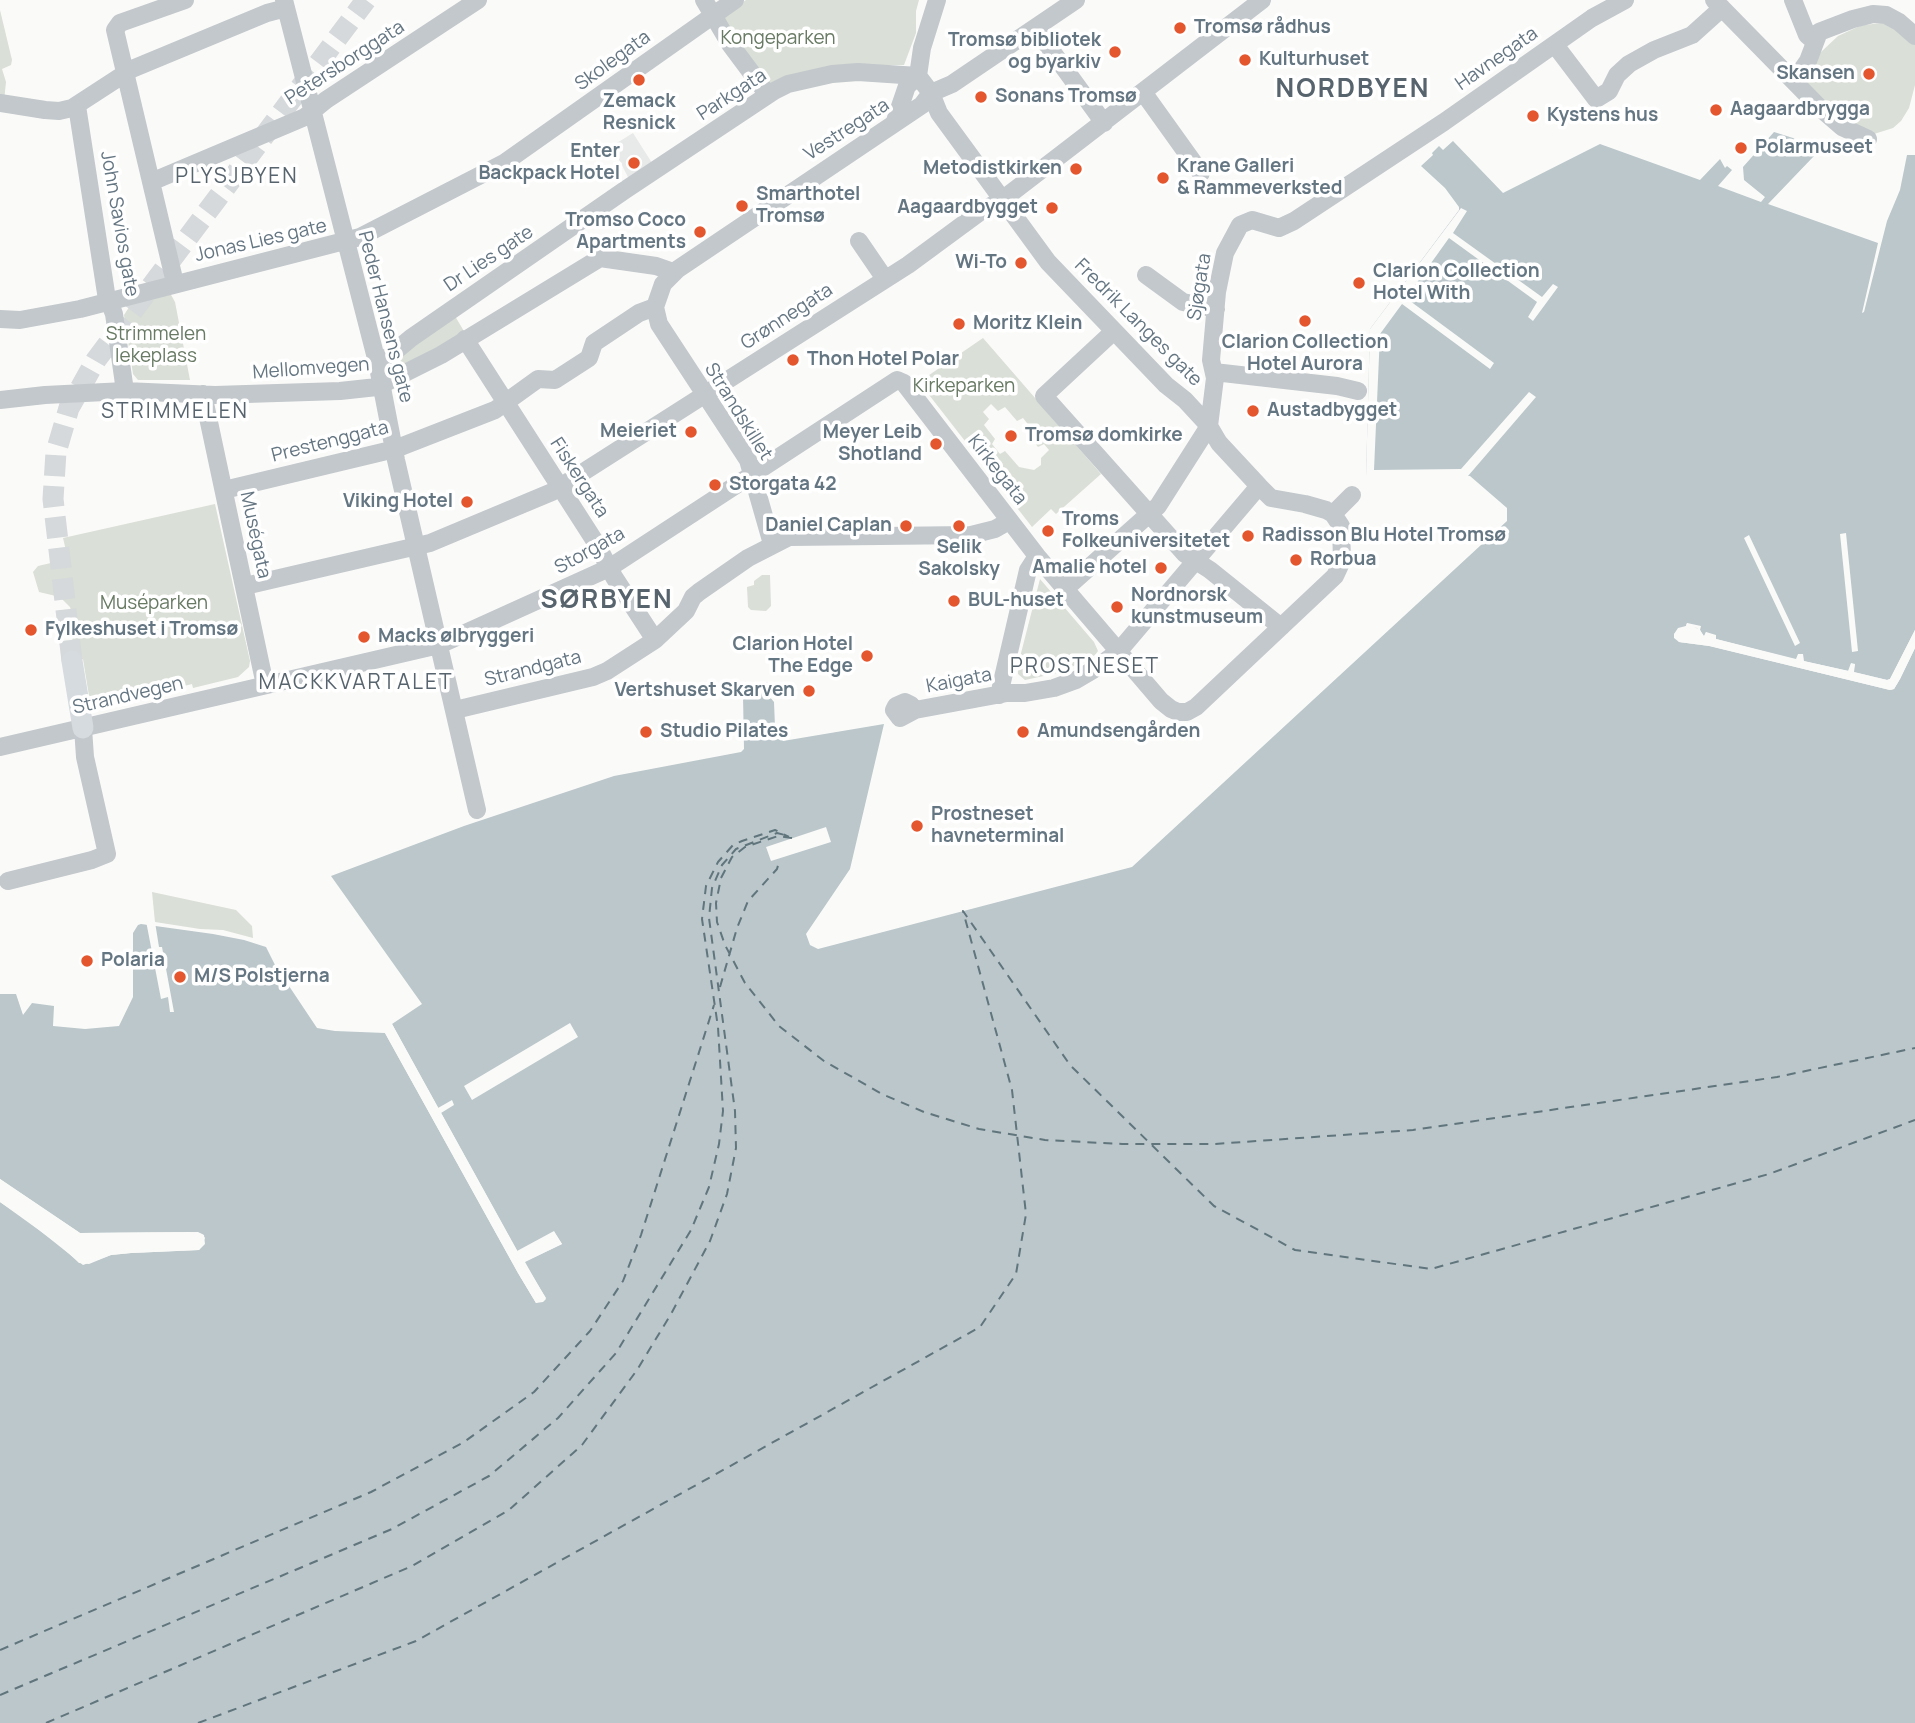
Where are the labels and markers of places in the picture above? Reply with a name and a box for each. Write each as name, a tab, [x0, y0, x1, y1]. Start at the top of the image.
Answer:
place label: Tromsø rådhus	[1194, 17, 1331, 39]
marker: Tromsø rådhus	[1172, 20, 1188, 36]
place label: Tromsø bibliotek og byarkiv	[948, 30, 1101, 74]
marker: Tromsø bibliotek og byarkiv	[1107, 44, 1123, 60]
place label: Kulturhuset	[1259, 49, 1369, 71]
marker: Kulturhuset	[1237, 52, 1253, 68]
place label: Skansen	[1776, 63, 1855, 85]
marker: Skansen	[1861, 66, 1877, 82]
marker: Zemack Resnick	[631, 72, 647, 88]
place label: Sonans Tromsø	[995, 86, 1137, 108]
marker: Sonans Tromsø	[973, 89, 989, 105]
place label: Zemack Resnick	[603, 91, 675, 135]
place label: Aagaardbrygga	[1730, 99, 1870, 121]
marker: Aagaardbrygga	[1708, 102, 1724, 118]
place label: Kystens hus	[1547, 105, 1658, 127]
marker: Kystens hus	[1525, 108, 1541, 124]
place label: Polarmuseet	[1755, 137, 1873, 159]
marker: Polarmuseet	[1733, 140, 1749, 156]
place label: Enter Backpack Hotel	[478, 141, 620, 185]
marker: Enter Backpack Hotel	[626, 155, 642, 171]
place label: Krane Galleri & Rammeverksted	[1177, 156, 1342, 200]
place label: Metodistkirken	[923, 158, 1062, 180]
marker: Metodistkirken	[1068, 161, 1084, 177]
marker: Krane Galleri & Rammeverksted	[1155, 170, 1171, 186]
place label: Smarthotel Tromsø	[756, 184, 860, 228]
place label: Aagaardbygget	[897, 197, 1038, 219]
marker: Smarthotel Tromsø	[734, 198, 750, 214]
marker: Aagaardbygget	[1044, 200, 1060, 216]
place label: Tromso Coco Apartments	[565, 210, 686, 254]
marker: Tromso Coco Apartments	[692, 224, 708, 240]
place label: Wi-To	[955, 252, 1007, 274]
marker: Wi-To	[1013, 255, 1029, 271]
place label: Clarion Collection Hotel With	[1373, 261, 1540, 305]
marker: Clarion Collection Hotel With	[1351, 275, 1367, 291]
place label: Moritz Klein	[973, 313, 1082, 335]
marker: Clarion Collection Hotel Aurora	[1297, 313, 1313, 329]
marker: Moritz Klein	[951, 316, 967, 332]
place label: Clarion Collection Hotel Aurora	[1222, 332, 1388, 376]
place label: Thon Hotel Polar	[807, 349, 959, 371]
marker: Thon Hotel Polar	[785, 352, 801, 368]
place label: Austadbygget	[1267, 400, 1397, 422]
marker: Austadbygget	[1245, 403, 1261, 419]
place label: Meieriet	[600, 421, 677, 443]
place label: Meyer Leib Shotland	[823, 422, 922, 466]
marker: Meieriet	[683, 424, 699, 440]
place label: Tromsø domkirke	[1025, 425, 1183, 447]
marker: Tromsø domkirke	[1003, 428, 1019, 444]
marker: Meyer Leib Shotland	[928, 436, 944, 452]
place label: Storgata 42	[729, 474, 837, 496]
marker: Storgata 42	[707, 477, 723, 493]
place label: Viking Hotel	[343, 491, 453, 513]
marker: Viking Hotel	[459, 494, 475, 510]
place label: Troms Folkeuniversitetet	[1062, 509, 1230, 553]
place label: Daniel Caplan	[765, 515, 892, 537]
marker: Daniel Caplan	[898, 518, 914, 534]
marker: Selik Sakolsky	[951, 518, 967, 534]
marker: Troms Folkeuniversitetet	[1040, 523, 1056, 539]
place label: Radisson Blu Hotel Tromsø	[1262, 525, 1506, 547]
marker: Radisson Blu Hotel Tromsø	[1240, 528, 1256, 544]
place label: Selik Sakolsky	[918, 537, 1000, 581]
place label: Rorbua	[1310, 549, 1376, 571]
marker: Rorbua	[1288, 552, 1304, 568]
place label: Amalie hotel	[1032, 557, 1147, 579]
marker: Amalie hotel	[1153, 560, 1169, 576]
place label: Nordnorsk kunstmuseum	[1131, 585, 1263, 629]
place label: BUL-huset	[968, 590, 1064, 612]
marker: BUL-huset	[946, 593, 962, 609]
marker: Nordnorsk kunstmuseum	[1109, 599, 1125, 615]
place label: Fylkeshuset i Tromsø	[45, 619, 238, 641]
marker: Fylkeshuset i Tromsø	[23, 622, 39, 638]
place label: Macks ølbryggeri	[378, 626, 534, 648]
marker: Macks ølbryggeri	[356, 629, 372, 645]
place label: Clarion Hotel The Edge	[732, 634, 853, 678]
marker: Clarion Hotel The Edge	[859, 648, 875, 664]
place label: Vertshuset Skarven	[615, 680, 795, 702]
marker: Vertshuset Skarven	[801, 683, 817, 699]
place label: Studio Pilates	[660, 721, 788, 743]
place label: Amundsengården	[1037, 721, 1200, 743]
marker: Studio Pilates	[638, 724, 654, 740]
marker: Amundsengården	[1015, 724, 1031, 740]
place label: Prostneset havneterminal	[931, 804, 1064, 848]
marker: Prostneset havneterminal	[909, 818, 925, 834]
place label: Polaria	[101, 950, 165, 972]
marker: Polaria	[79, 953, 95, 969]
place label: M/S Polstjerna	[194, 966, 330, 988]
marker: M/S Polstjerna	[172, 969, 188, 985]

